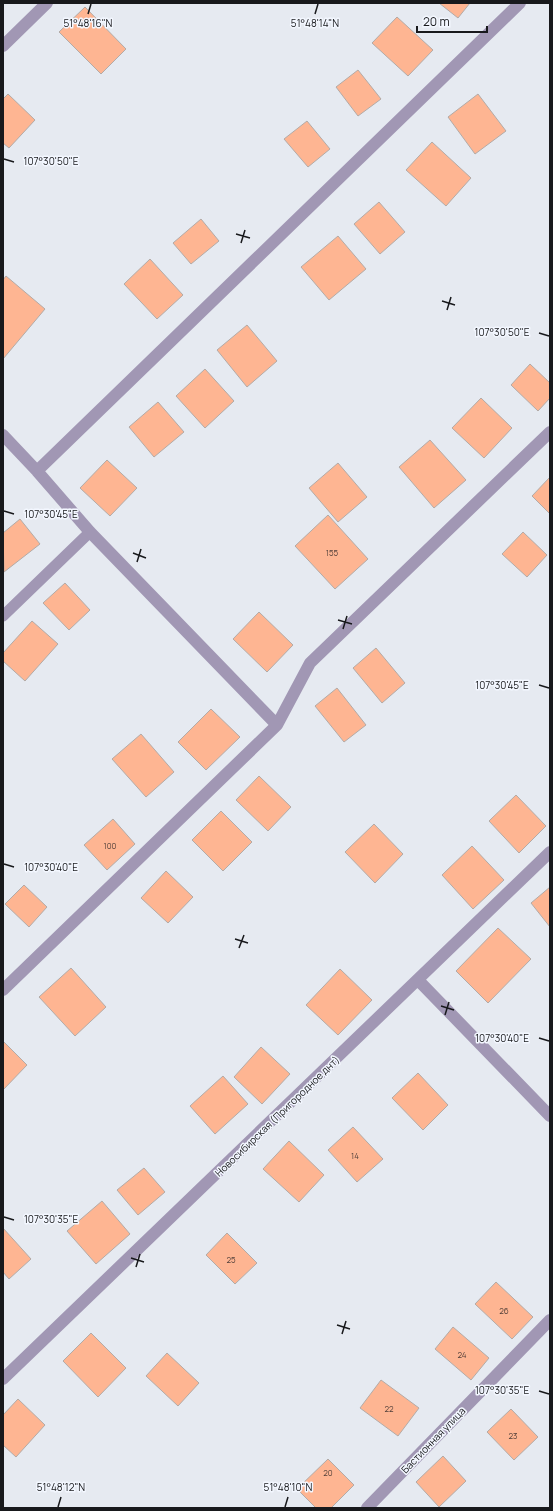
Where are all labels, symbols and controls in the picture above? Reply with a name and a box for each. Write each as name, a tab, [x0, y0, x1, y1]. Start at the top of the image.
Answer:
scale bar	[417, 8, 487, 34]
text: 20 m	[423, 13, 450, 30]
text: 51°48'16"N	[64, 16, 113, 30]
text: 51°48'14"N	[291, 16, 339, 30]
text: 107°30'50"E	[24, 154, 79, 168]
text: 107°30'50"E	[475, 325, 530, 339]
text: 107°30'45"E	[24, 507, 78, 521]
house number: 155	[326, 547, 339, 558]
text: 107°30'45"E	[475, 678, 529, 692]
house number: 100	[104, 840, 117, 851]
text: 107°30'40"E	[24, 860, 78, 874]
text: 107°30'40"E	[475, 1031, 529, 1045]
street label: Новосибирская (Пригородное днт)	[212, 1053, 342, 1179]
house number: 14	[351, 1150, 359, 1161]
text: 107°30'35"E	[24, 1212, 78, 1226]
house number: 25	[226, 1254, 236, 1265]
house number: 26	[499, 1305, 509, 1316]
house number: 24	[457, 1349, 467, 1360]
text: 107°30'35"E	[475, 1383, 529, 1397]
house number: 22	[384, 1403, 394, 1414]
street label: Бастионная улица	[398, 1404, 468, 1476]
house number: 23	[509, 1430, 517, 1441]
house number: 20	[323, 1467, 333, 1478]
text: 51°48'12"N	[37, 1480, 85, 1494]
text: 51°48'10"N	[264, 1480, 313, 1494]

